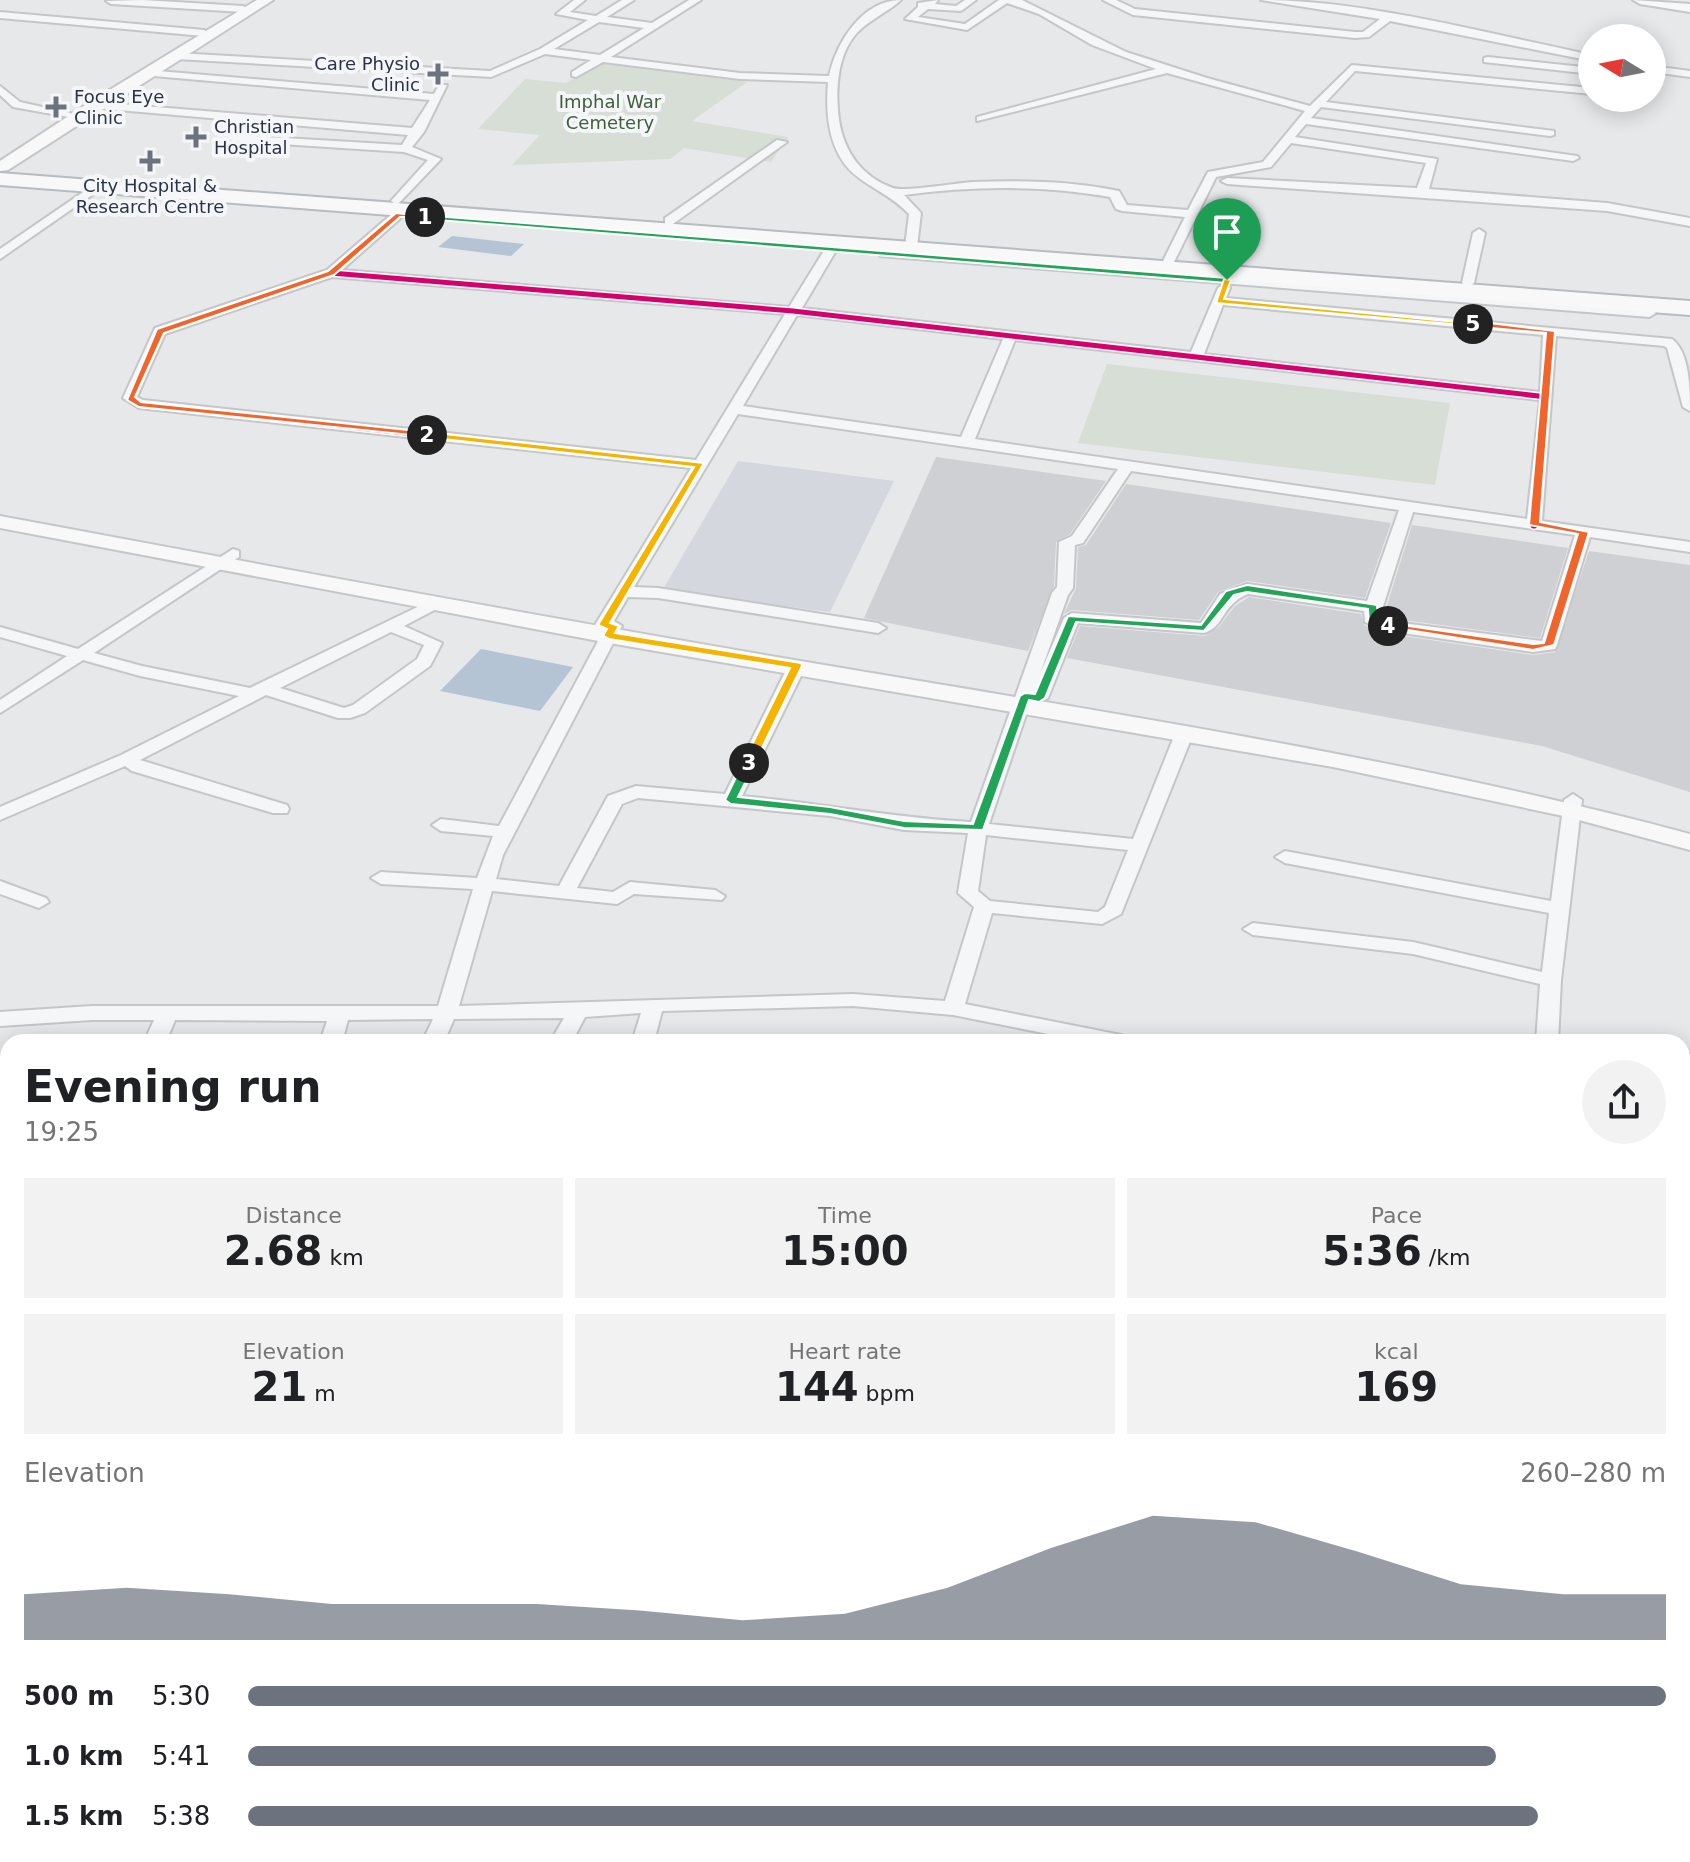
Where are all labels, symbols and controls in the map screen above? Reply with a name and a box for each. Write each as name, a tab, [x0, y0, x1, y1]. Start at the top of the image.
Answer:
north arrow	[1578, 24, 1666, 112]
map controls	[1578, 24, 1666, 112]
place label: Care Physio Clinic	[314, 53, 420, 95]
marker: Care Physio Clinic	[427, 63, 449, 85]
place label: Focus Eye Clinic	[74, 86, 164, 128]
park label: Imphal War Cemetery	[559, 91, 662, 133]
marker: Focus Eye Clinic	[45, 96, 67, 118]
place label: Christian Hospital	[214, 116, 294, 158]
marker: Christian Hospital	[185, 126, 207, 148]
marker: City Hospital & Research Centre	[139, 150, 161, 172]
place label: City Hospital & Research Centre	[76, 175, 224, 217]
pin: 1	[405, 197, 445, 237]
pin	[1193, 198, 1261, 280]
text: 1	[417, 204, 433, 229]
icon: arrive	[1205, 210, 1249, 254]
pin: 5	[1453, 304, 1493, 344]
text: 5	[1465, 311, 1481, 336]
pin: 2	[407, 415, 447, 455]
text: 2	[419, 422, 435, 447]
pin: 4	[1368, 606, 1408, 646]
text: 4	[1380, 613, 1396, 638]
pin: 3	[729, 743, 769, 783]
text: 3	[741, 750, 757, 775]
button: share	[1582, 1060, 1666, 1144]
text: Evening run	[24, 1061, 321, 1112]
text: 19:25	[24, 1117, 99, 1147]
text: Distance	[246, 1203, 342, 1228]
text: Time	[818, 1203, 872, 1228]
text: Pace	[1371, 1203, 1422, 1228]
text: 2.68	[224, 1228, 322, 1274]
text: 15:00	[781, 1228, 909, 1274]
text: 5:36	[1322, 1228, 1422, 1274]
text: km	[322, 1245, 364, 1270]
text: /km	[1422, 1245, 1470, 1270]
text: Elevation	[243, 1339, 345, 1364]
text: Heart rate	[789, 1339, 901, 1364]
text: kcal	[1374, 1339, 1419, 1364]
text: 21	[252, 1364, 307, 1410]
text: 144	[775, 1364, 859, 1410]
text: 169	[1355, 1364, 1438, 1410]
text: m	[307, 1381, 336, 1406]
text: bpm	[859, 1381, 915, 1406]
text: Elevation	[24, 1458, 145, 1488]
text: 260–280 m	[1520, 1458, 1666, 1488]
text: 500 m	[24, 1681, 114, 1711]
text: 5:30	[152, 1681, 210, 1711]
text: 1.0 km	[24, 1741, 124, 1771]
text: 5:41	[152, 1741, 210, 1771]
text: 1.5 km	[24, 1801, 124, 1831]
text: 5:38	[152, 1801, 210, 1831]

